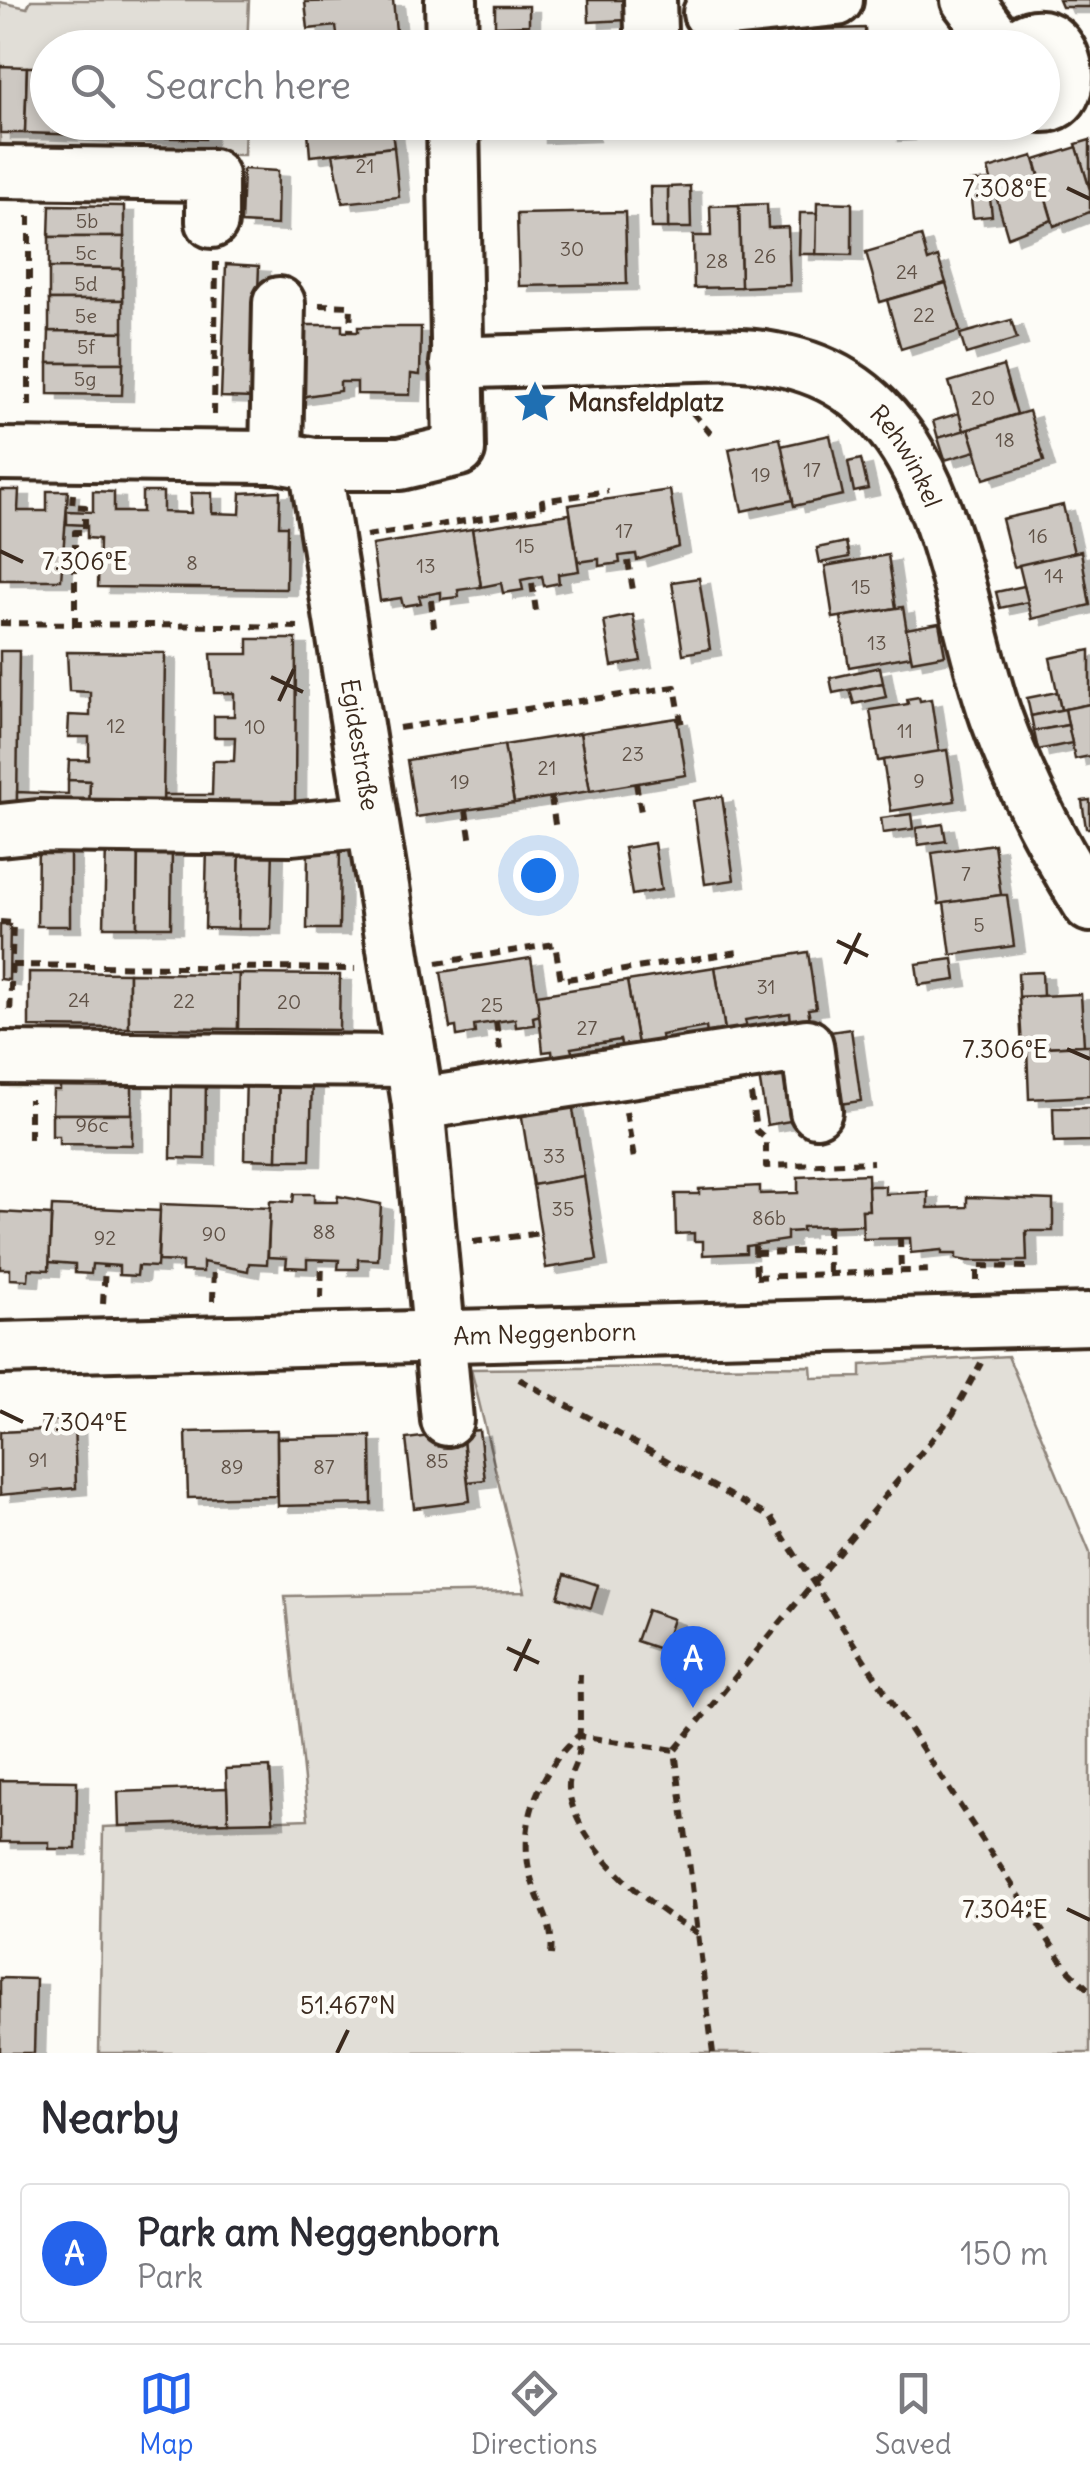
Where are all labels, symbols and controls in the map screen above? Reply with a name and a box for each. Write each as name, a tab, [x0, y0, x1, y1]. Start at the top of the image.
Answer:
search box	[30, 30, 1060, 140]
icon: search	[65, 58, 120, 113]
text: Search here	[145, 62, 351, 109]
house number: 21	[356, 153, 374, 178]
text: 7.308°E	[962, 172, 1048, 204]
house number: 5b	[76, 208, 98, 233]
house number: 30	[560, 236, 584, 261]
house number: 5c	[75, 240, 97, 265]
house number: 26	[754, 243, 776, 268]
house number: 28	[706, 248, 728, 273]
house number: 24	[896, 259, 918, 284]
house number: 5d	[74, 271, 98, 296]
house number: 22	[913, 302, 935, 327]
house number: 5e	[75, 303, 97, 328]
house number: 5f	[77, 334, 95, 359]
house number: 5g	[74, 366, 96, 391]
place icon: Mansfeldplatz	[511, 378, 559, 426]
house number: 20	[971, 385, 995, 410]
place label: Mansfeldplatz	[568, 386, 724, 418]
street label: Rehwinkel	[863, 398, 949, 512]
house number: 18	[995, 427, 1015, 452]
house number: 17	[803, 457, 821, 482]
house number: 19	[751, 462, 771, 487]
house number: 17	[615, 518, 633, 543]
house number: 16	[1028, 523, 1048, 548]
house number: 15	[515, 533, 535, 558]
text: 7.306°E	[42, 545, 128, 577]
house number: 8	[186, 550, 198, 575]
house number: 13	[416, 553, 436, 578]
house number: 14	[1044, 563, 1064, 588]
house number: 15	[851, 574, 871, 599]
house number: 13	[867, 630, 887, 655]
street label: Egidestraße	[334, 677, 387, 813]
house number: 12	[107, 713, 125, 738]
house number: 10	[244, 714, 266, 739]
house number: 11	[897, 718, 913, 743]
house number: 23	[622, 741, 644, 766]
house number: 21	[538, 755, 556, 780]
house number: 9	[913, 768, 925, 793]
house number: 19	[450, 769, 470, 794]
your location	[513, 850, 564, 901]
house number: 7	[961, 861, 971, 886]
house number: 5	[973, 912, 985, 937]
house number: 31	[756, 974, 776, 999]
house number: 24	[68, 987, 90, 1012]
house number: 22	[173, 988, 195, 1013]
house number: 20	[277, 989, 301, 1014]
house number: 25	[481, 992, 503, 1017]
house number: 27	[577, 1015, 598, 1040]
text: 7.306°E	[962, 1033, 1048, 1065]
house number: 96c	[75, 1112, 109, 1137]
house number: 33	[543, 1143, 565, 1168]
house number: 35	[552, 1196, 574, 1221]
house number: 86b	[752, 1205, 786, 1230]
house number: 88	[312, 1219, 336, 1244]
house number: 90	[202, 1221, 226, 1246]
house number: 92	[94, 1225, 116, 1250]
street label: Am Neggenborn	[453, 1315, 637, 1352]
text: 7.304°E	[42, 1406, 128, 1438]
house number: 91	[28, 1447, 48, 1472]
house number: 85	[425, 1448, 449, 1473]
house number: 89	[220, 1454, 244, 1479]
house number: 87	[313, 1454, 335, 1479]
pin: A	[660, 1626, 726, 1708]
text: 7.304°E	[962, 1893, 1048, 1925]
text: 51.467°N	[300, 1989, 396, 2021]
text: Nearby	[40, 2092, 179, 2144]
text: Park am Neggenborn	[137, 2209, 500, 2256]
text: A	[64, 2233, 85, 2274]
text: 150 m	[960, 2233, 1048, 2274]
text: Park	[137, 2256, 203, 2297]
tab: Map	[139, 2366, 194, 2462]
tab: Directions	[471, 2366, 597, 2462]
tab: Saved	[875, 2366, 951, 2462]

